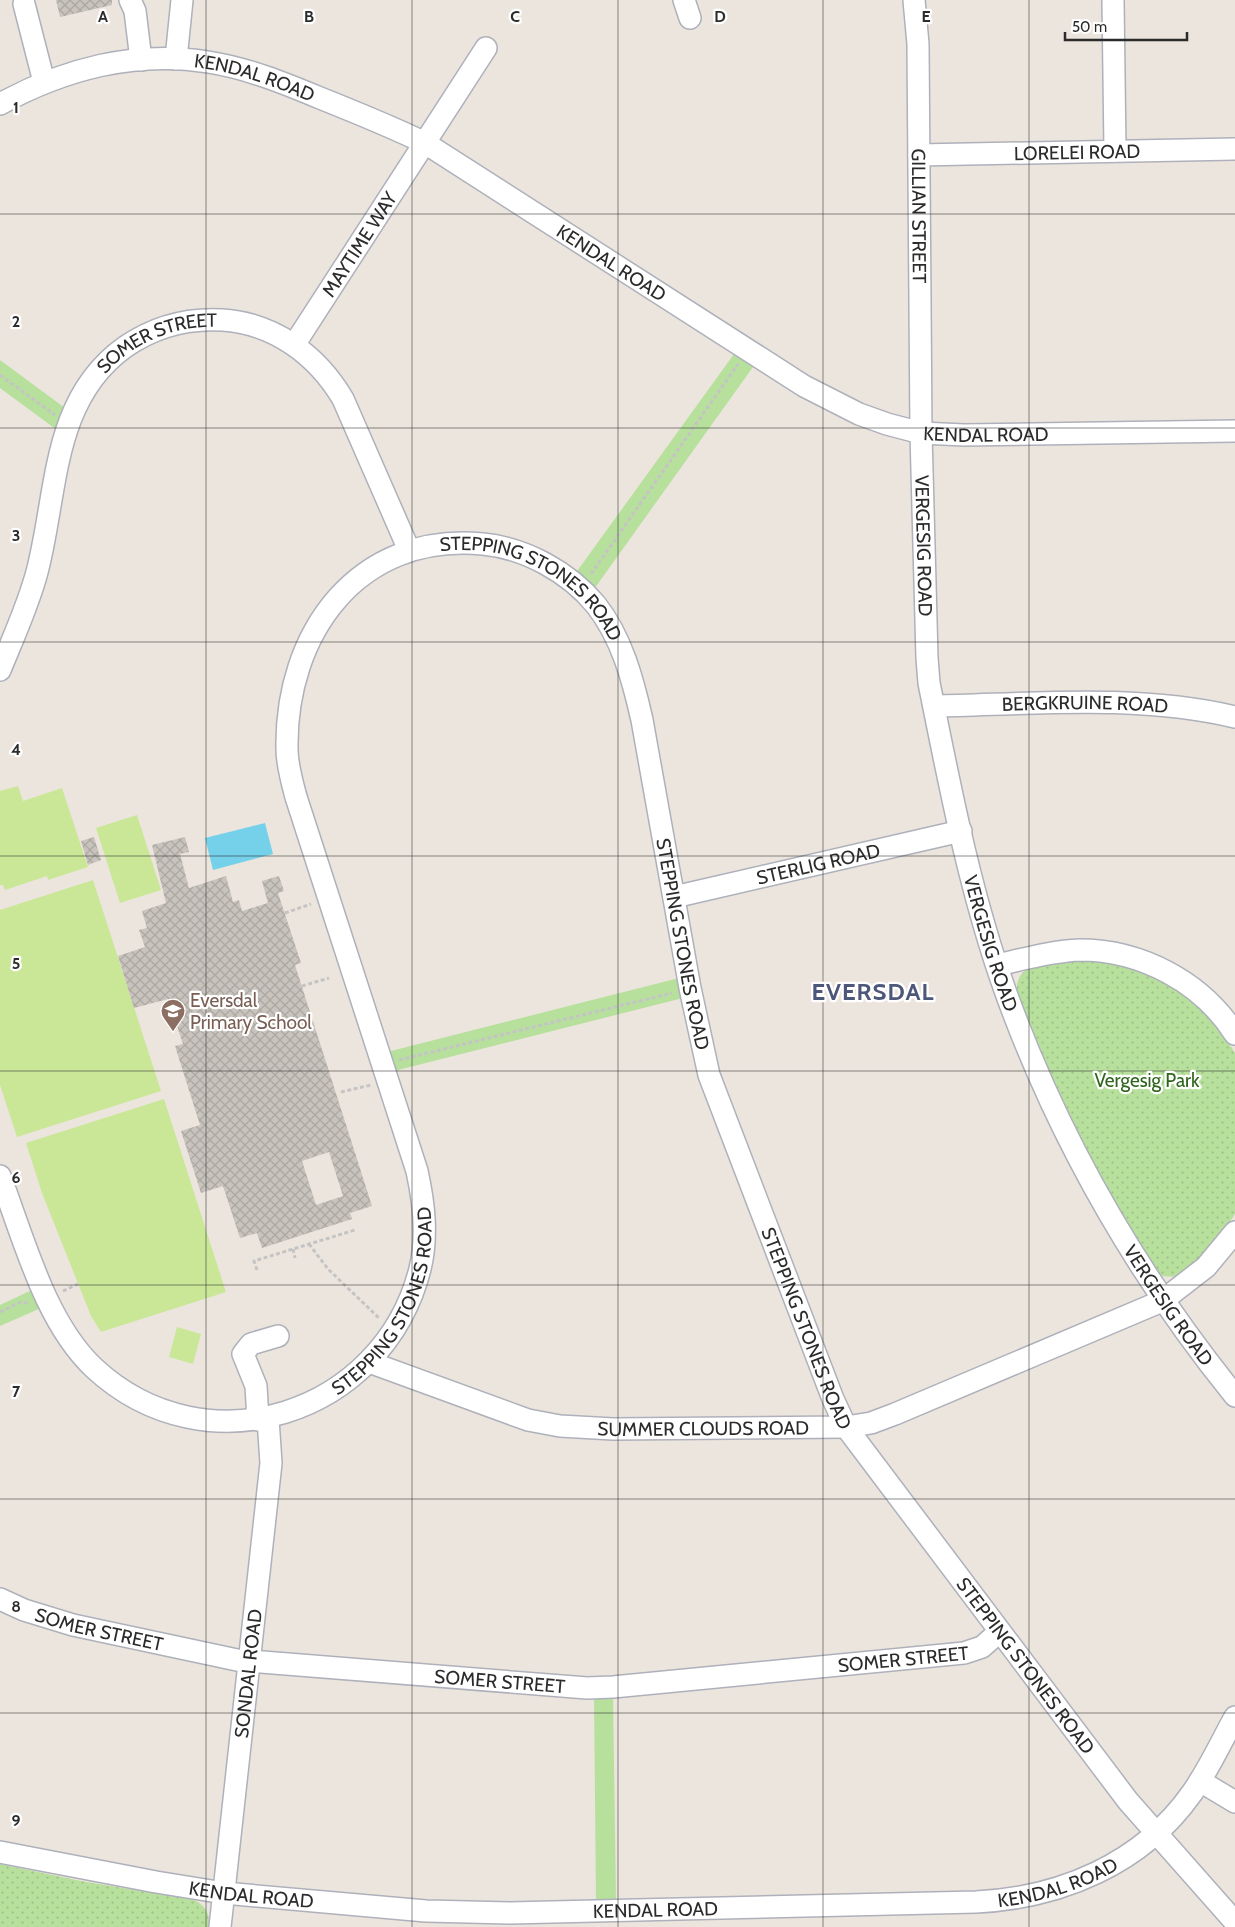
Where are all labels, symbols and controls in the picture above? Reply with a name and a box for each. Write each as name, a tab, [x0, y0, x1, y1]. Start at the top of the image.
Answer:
text: A	[98, 7, 108, 26]
text: B	[304, 7, 314, 26]
text: C	[510, 7, 520, 26]
text: D	[714, 7, 726, 26]
text: E	[921, 7, 931, 26]
scale bar	[1065, 10, 1188, 42]
text: 50 m	[1072, 18, 1107, 36]
street label: KENDAL ROAD	[193, 49, 318, 107]
text: 1	[13, 98, 19, 117]
street label: LORELEI ROAD	[1014, 140, 1141, 165]
street label: GILLIAN STREET	[907, 148, 931, 283]
street label: MAYTIME WAY	[317, 188, 402, 301]
street label: KENDAL ROAD	[552, 220, 670, 307]
street label: SOMER STREET	[92, 309, 217, 378]
text: 2	[12, 312, 20, 331]
street label: KENDAL ROAD	[923, 422, 1049, 447]
street label: VERGESIG ROAD	[910, 475, 937, 617]
text: 3	[12, 526, 20, 545]
street label: STEPPING STONES ROAD	[439, 532, 627, 645]
street label: BERGKRUINE ROAD	[1001, 691, 1169, 718]
text: 4	[11, 740, 21, 759]
street label: STEPPING STONES ROAD	[651, 836, 714, 1052]
street label: STERLIG ROAD	[754, 839, 883, 890]
street label: VERGESIG ROAD	[959, 873, 1023, 1015]
text: 5	[12, 954, 20, 973]
district label: EVERSDAL	[811, 977, 935, 1006]
place label: Eversdal Primary School	[190, 989, 312, 1034]
school or university icon: Eversdal Primary School	[160, 998, 186, 1032]
park label: Vergesig Park	[1094, 1069, 1200, 1092]
text: 6	[12, 1168, 21, 1187]
street label: STEPPING STONES ROAD	[327, 1206, 437, 1400]
street label: STEPPING STONES ROAD	[756, 1224, 857, 1433]
street label: VERGESIG ROAD	[1119, 1241, 1218, 1370]
text: 7	[12, 1382, 21, 1401]
street label: SUMMER CLOUDS ROAD	[597, 1416, 809, 1441]
street label: STEPPING STONES ROAD	[952, 1573, 1099, 1759]
text: 8	[11, 1597, 21, 1616]
street label: SOMER STREET	[32, 1603, 165, 1656]
street label: SONDAL ROAD	[230, 1608, 267, 1739]
street label: SOMER STREET	[837, 1642, 970, 1677]
street label: SOMER STREET	[433, 1665, 566, 1698]
text: 9	[12, 1811, 21, 1830]
street label: KENDAL ROAD	[996, 1853, 1122, 1912]
street label: KENDAL ROAD	[187, 1876, 315, 1913]
street label: KENDAL ROAD	[593, 1897, 718, 1923]

